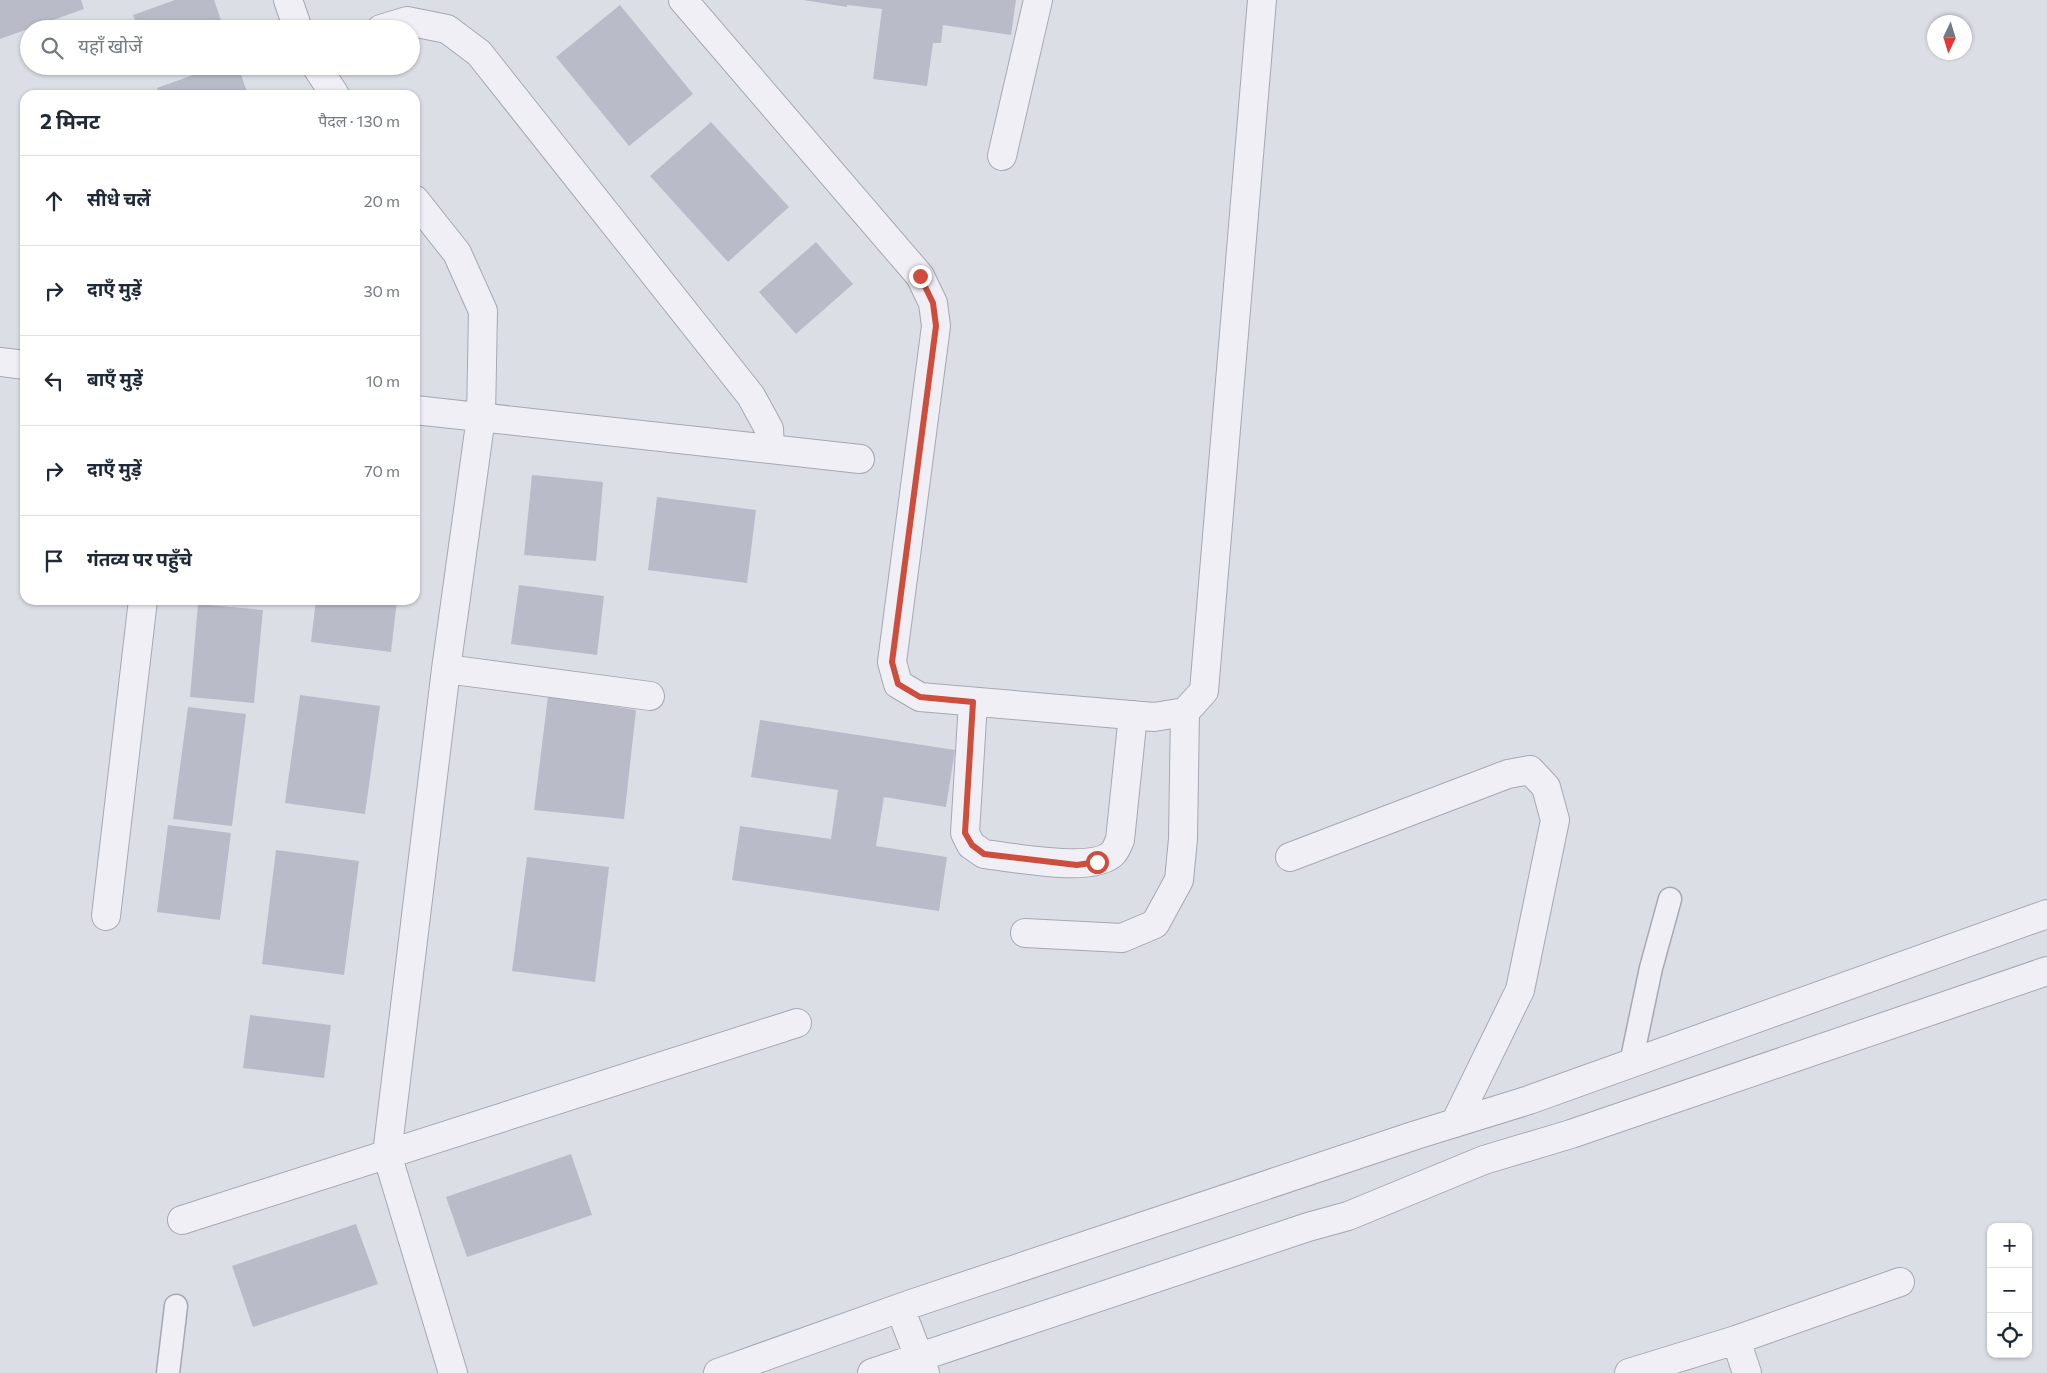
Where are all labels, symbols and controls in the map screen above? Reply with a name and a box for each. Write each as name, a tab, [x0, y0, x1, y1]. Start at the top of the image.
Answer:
north arrow	[1927, 15, 1972, 60]
search box	[20, 20, 420, 75]
icon: search	[38, 34, 66, 62]
text: यहाँ खोजें	[78, 34, 142, 57]
text: 2 मिनट	[40, 108, 100, 133]
text: पैदल · 130 m	[318, 111, 400, 130]
icon: ahead	[40, 187, 68, 215]
text: सीधे चलें	[87, 187, 151, 210]
text: 20 m	[364, 191, 400, 210]
route end	[909, 265, 932, 288]
icon: right	[40, 277, 68, 305]
text: दाएँ मुड़ें	[87, 277, 142, 300]
text: 30 m	[363, 281, 400, 300]
icon: left	[40, 367, 68, 395]
text: बाएँ मुड़ें	[87, 367, 143, 390]
text: 10 m	[366, 371, 400, 390]
icon: right	[40, 457, 68, 485]
text: दाएँ मुड़ें	[87, 457, 142, 480]
text: 70 m	[364, 461, 400, 480]
icon: arrive	[40, 547, 68, 575]
text: गंतव्य पर पहुँचे	[87, 547, 192, 570]
route start	[1086, 851, 1109, 874]
map controls	[1987, 1223, 2032, 1358]
button: +	[1987, 1223, 2032, 1268]
button: −	[1987, 1268, 2032, 1313]
button: locate	[1987, 1313, 2032, 1358]

